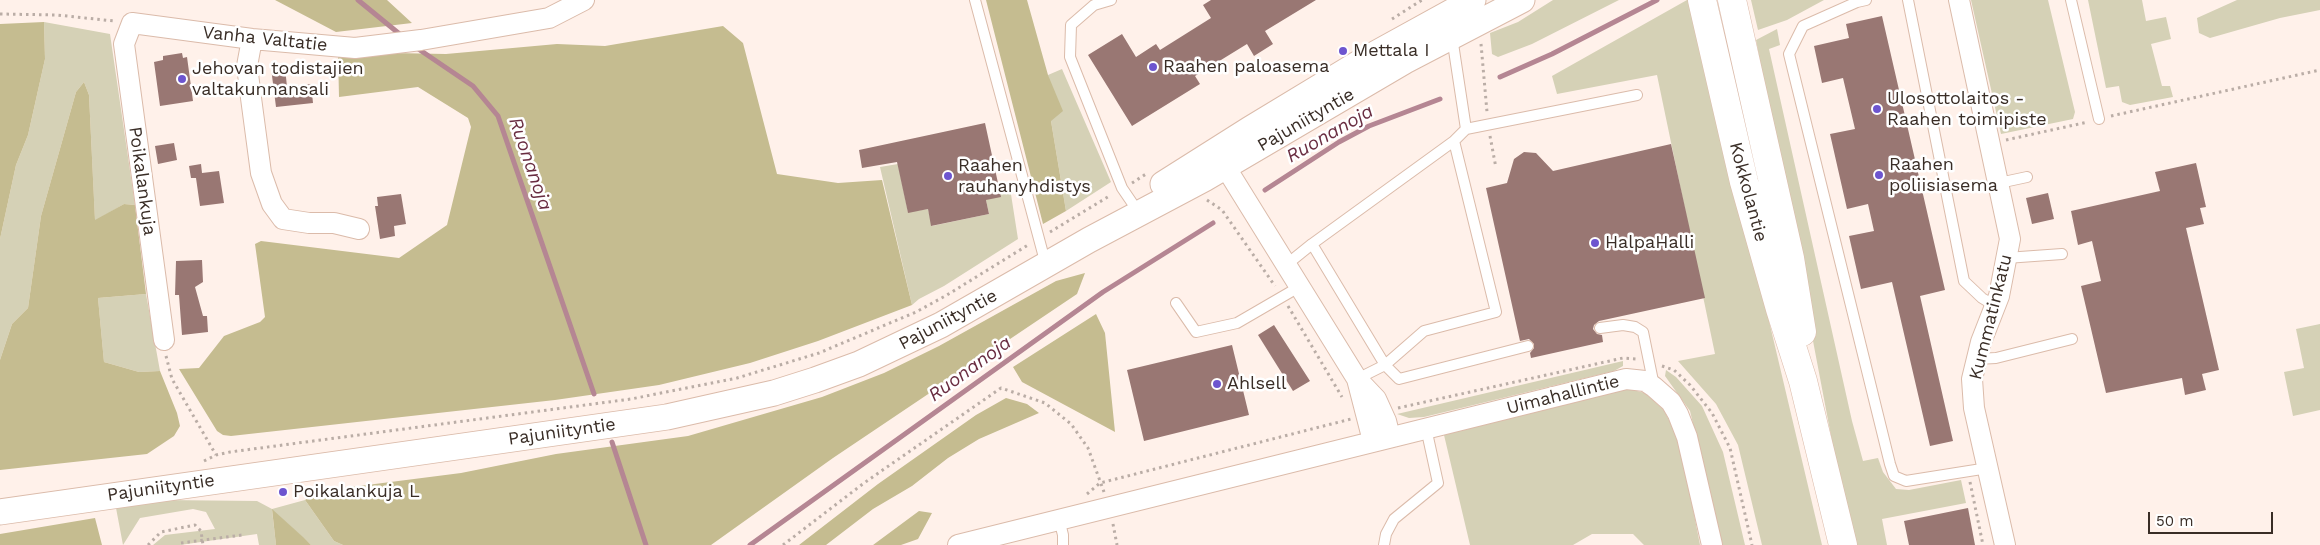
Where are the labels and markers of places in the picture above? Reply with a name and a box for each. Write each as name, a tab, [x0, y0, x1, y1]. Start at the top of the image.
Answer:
place label: Mettala I	[1353, 40, 1430, 62]
marker: Mettala I	[1337, 45, 1349, 57]
place label: Raahen paloasema	[1163, 56, 1329, 78]
place label: Jehovan todistajien valtakunnansali	[192, 58, 364, 100]
marker: Raahen paloasema	[1147, 61, 1159, 73]
marker: Jehovan todistajien valtakunnansali	[176, 73, 188, 85]
place label: Ulosottolaitos - Raahen toimipiste	[1887, 88, 2047, 130]
marker: Ulosottolaitos - Raahen toimipiste	[1871, 103, 1883, 115]
place label: Raahen poliisiasema	[1889, 154, 1998, 196]
place label: Raahen rauhanyhdistys	[958, 155, 1091, 198]
marker: Raahen poliisiasema	[1873, 169, 1885, 181]
marker: Raahen rauhanyhdistys	[942, 170, 954, 182]
place label: HalpaHalli	[1605, 232, 1694, 254]
marker: HalpaHalli	[1589, 237, 1601, 249]
place label: Ahlsell	[1227, 373, 1286, 395]
marker: Ahlsell	[1211, 378, 1223, 390]
place label: Poikalankuja L	[293, 481, 420, 503]
marker: Poikalankuja L	[277, 486, 289, 498]

